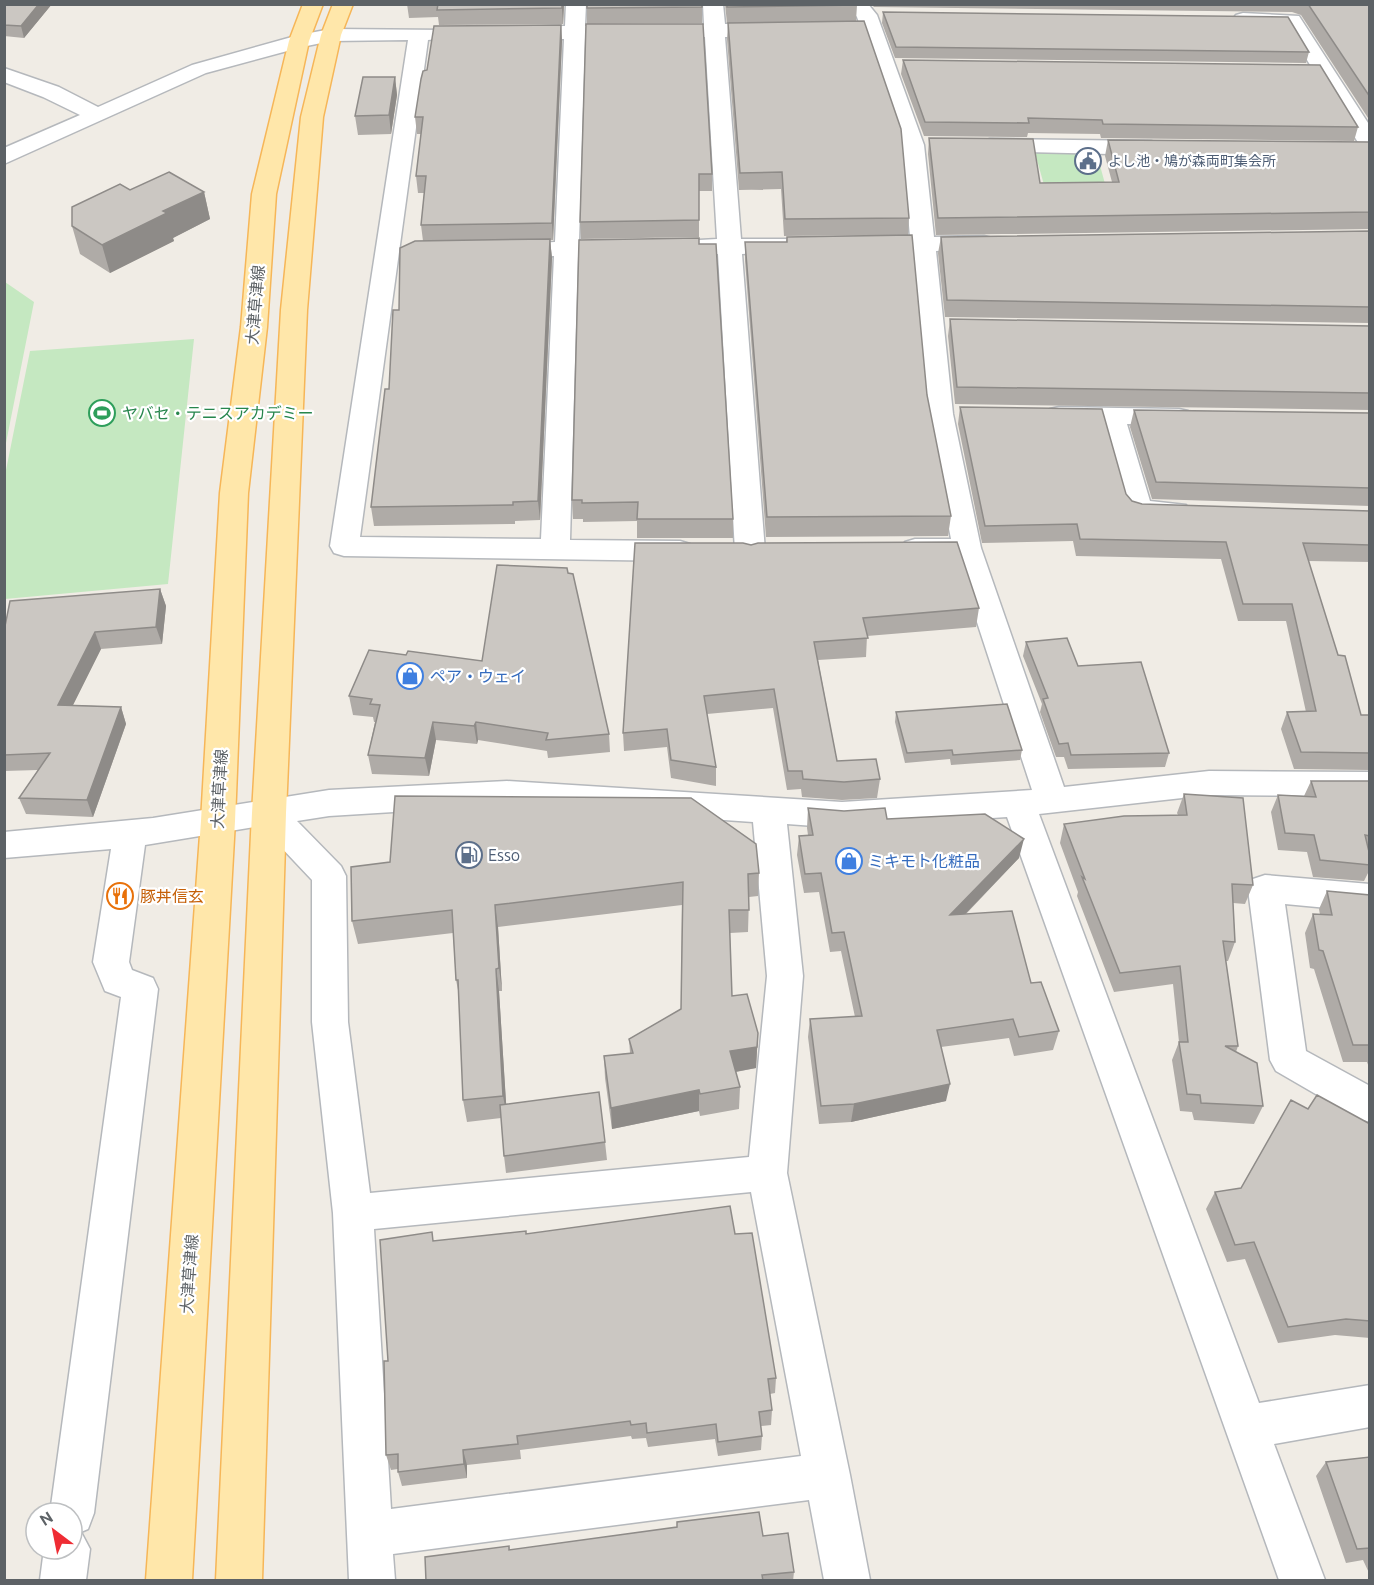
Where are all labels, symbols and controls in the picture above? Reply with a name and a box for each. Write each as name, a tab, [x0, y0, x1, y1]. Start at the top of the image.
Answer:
public building icon: よし池・鳩が森両町集会所	[1073, 146, 1103, 176]
place label: よし池・鳩が森両町集会所	[1108, 153, 1276, 169]
street label: 大津草津線	[243, 264, 267, 346]
sports icon: ヤバセ・テニスアカデミー	[87, 398, 117, 428]
place label: ヤバセ・テニスアカデミー	[122, 404, 314, 422]
shop icon: ペア・ウェイ	[395, 661, 425, 691]
place label: ペア・ウェイ	[430, 667, 526, 685]
street label: 大津草津線	[208, 749, 230, 829]
fuel station icon: Esso	[454, 840, 484, 870]
place label: Esso	[488, 846, 520, 864]
shop icon: ミキモト化粧品	[834, 846, 864, 876]
place label: ミキモト化粧品	[868, 852, 980, 870]
restaurant icon: 豚丼信玄	[105, 881, 135, 911]
place label: 豚丼信玄	[140, 887, 204, 905]
street label: 大津草津線	[177, 1233, 201, 1315]
north arrow	[24, 1501, 84, 1561]
text: N	[36, 1507, 56, 1529]

